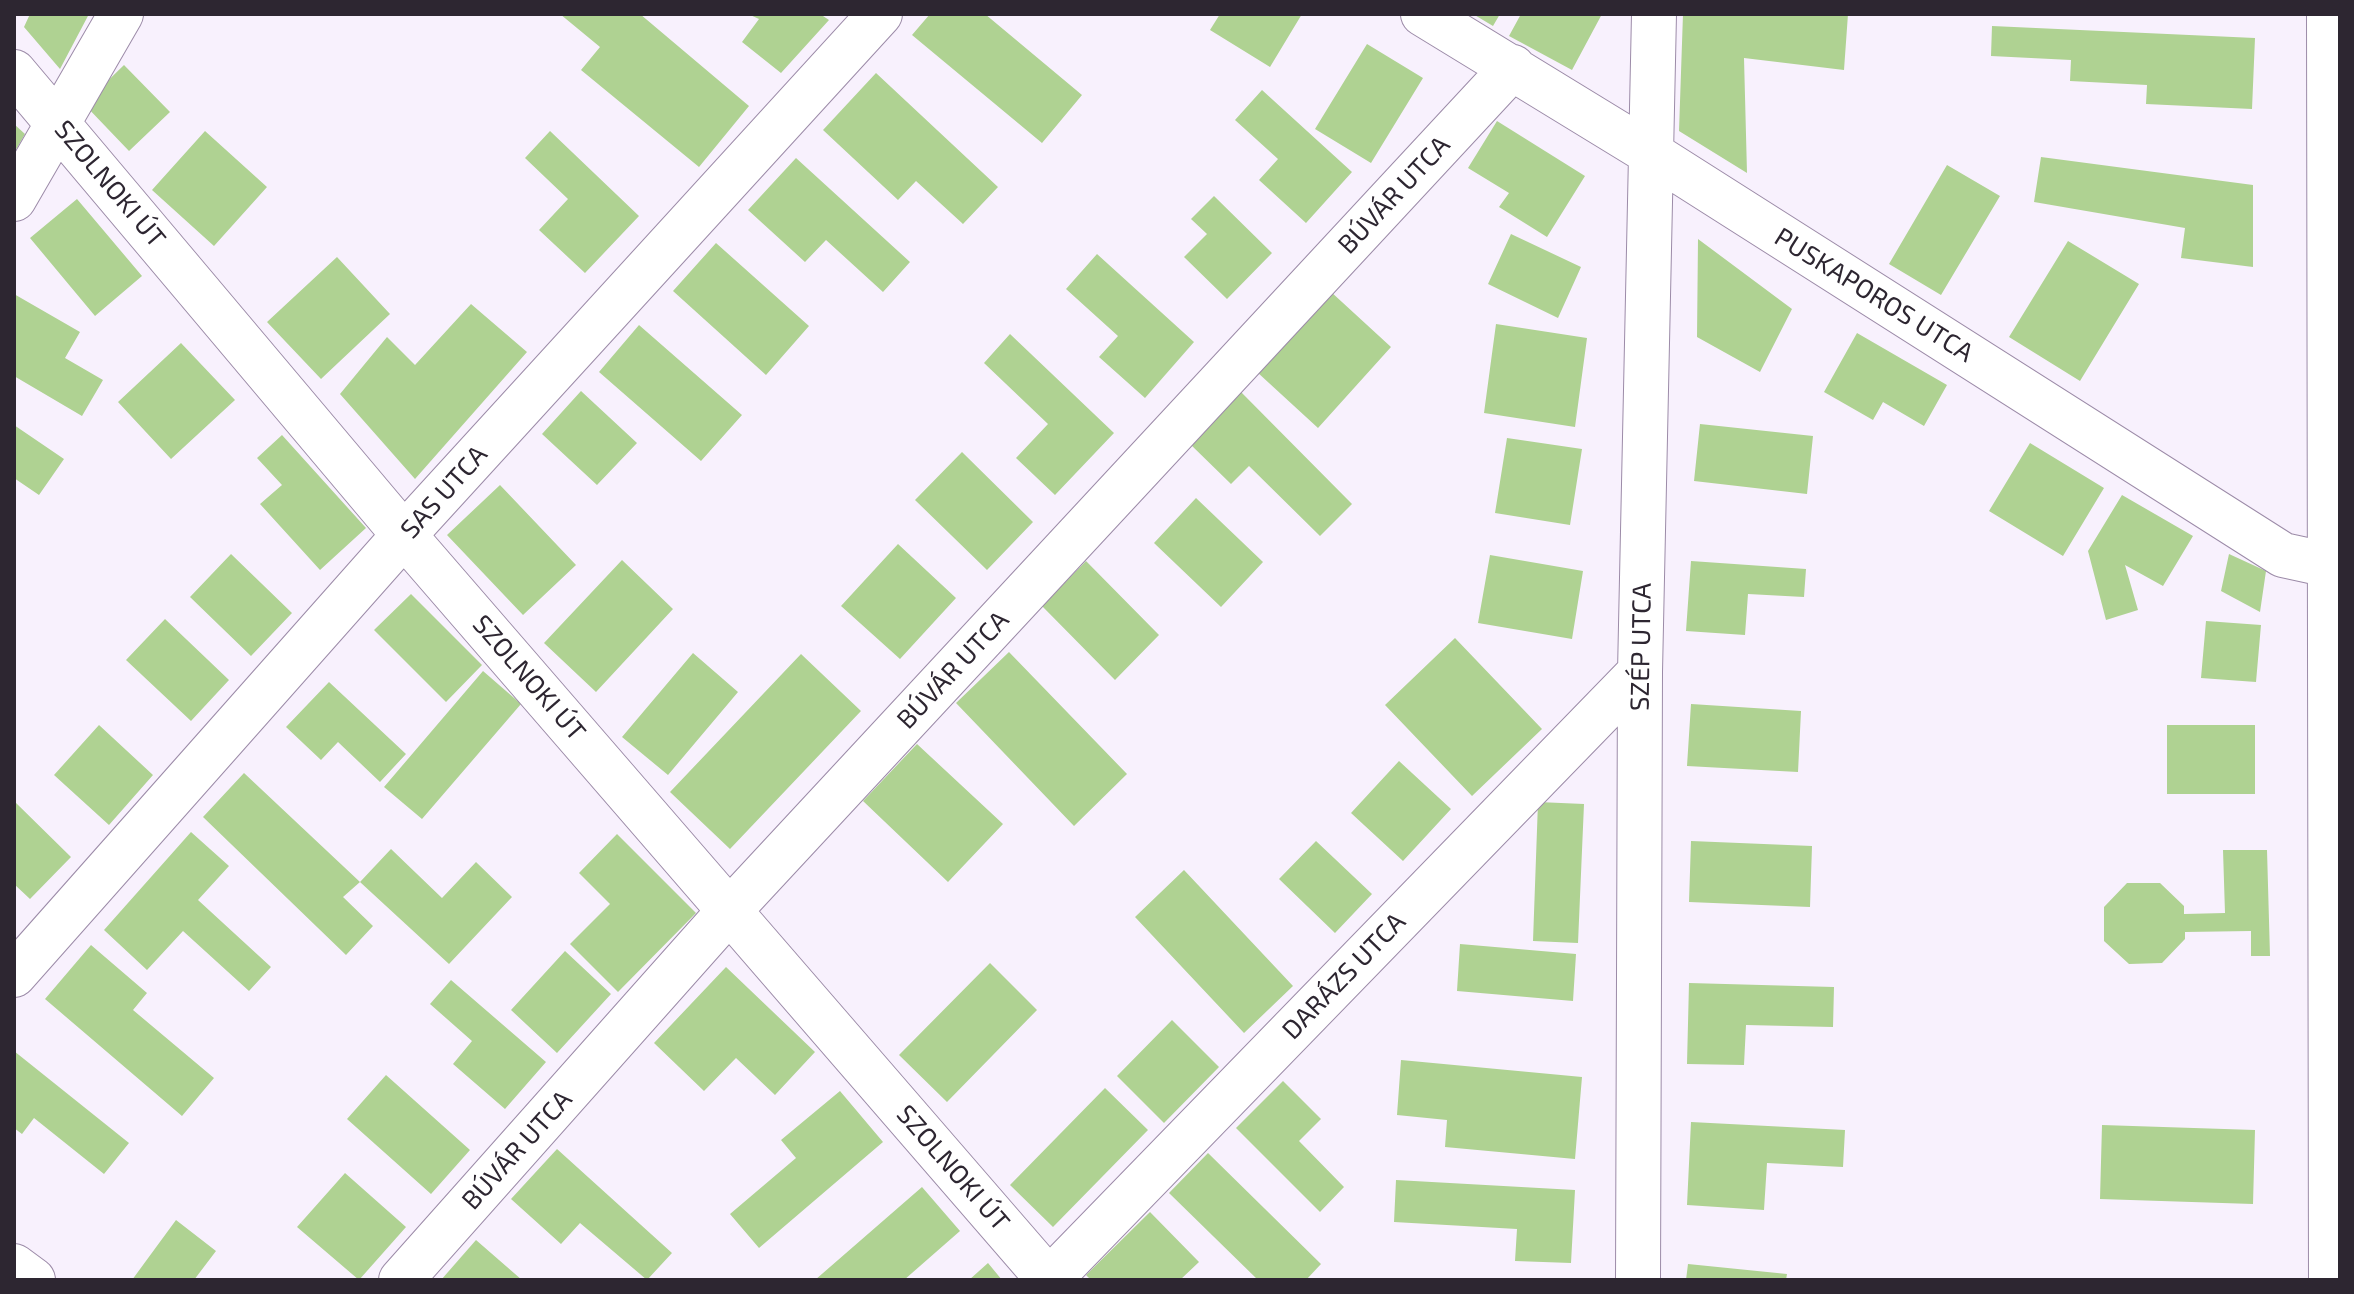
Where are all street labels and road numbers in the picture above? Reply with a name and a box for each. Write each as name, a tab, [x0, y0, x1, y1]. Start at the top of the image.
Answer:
street label: SZOLNOKI ÚT	[48, 114, 172, 254]
street label: BÚVÁR UTCA	[1332, 130, 1456, 260]
street label: PUSKAPOROS UTCA	[1769, 221, 1979, 369]
street label: SAS UTCA	[394, 439, 494, 545]
street label: SZÉP UTCA	[1624, 583, 1658, 711]
street label: BÚVÁR UTCA	[891, 605, 1015, 735]
street label: SZOLNOKI ÚT	[466, 609, 592, 747]
street label: DARÁZS UTCA	[1276, 906, 1412, 1046]
street label: BÚVÁR UTCA	[455, 1084, 579, 1216]
street label: SZOLNOKI ÚT	[890, 1099, 1016, 1237]

